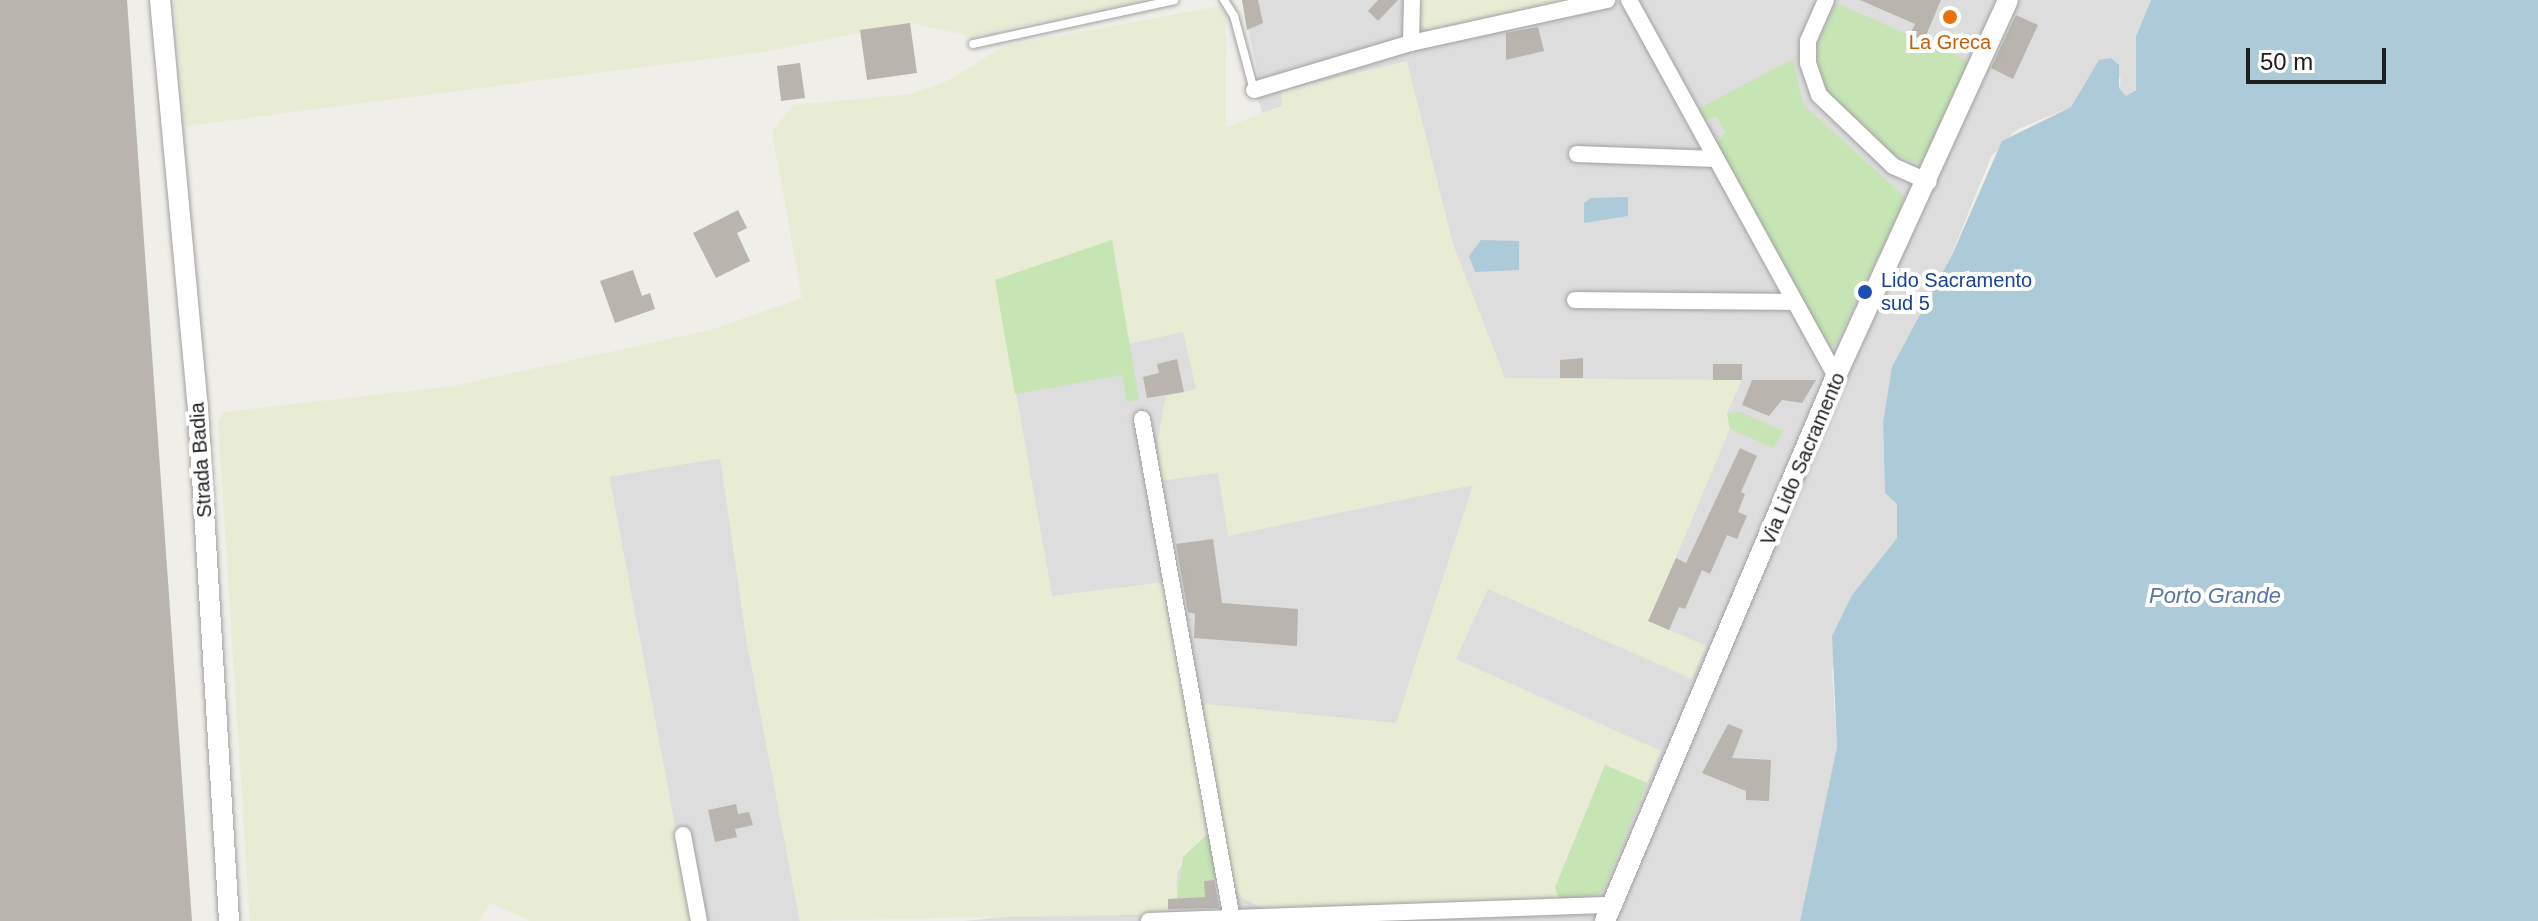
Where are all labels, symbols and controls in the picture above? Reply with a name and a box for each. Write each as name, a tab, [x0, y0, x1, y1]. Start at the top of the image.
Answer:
marker: La Greca	[1941, 8, 1959, 26]
place label: La Greca	[1909, 30, 1991, 54]
scale bar	[2250, 32, 2390, 82]
text: 50 m	[2260, 48, 2313, 75]
place label: Lido Sacramento sud 5	[1881, 268, 2032, 315]
marker: Lido Sacramento sud 5	[1856, 283, 1874, 301]
street label: Via Lido Sacramento	[1756, 369, 1850, 549]
street label: Strada Badia	[185, 401, 217, 519]
water label: Porto Grande	[2149, 583, 2281, 609]

